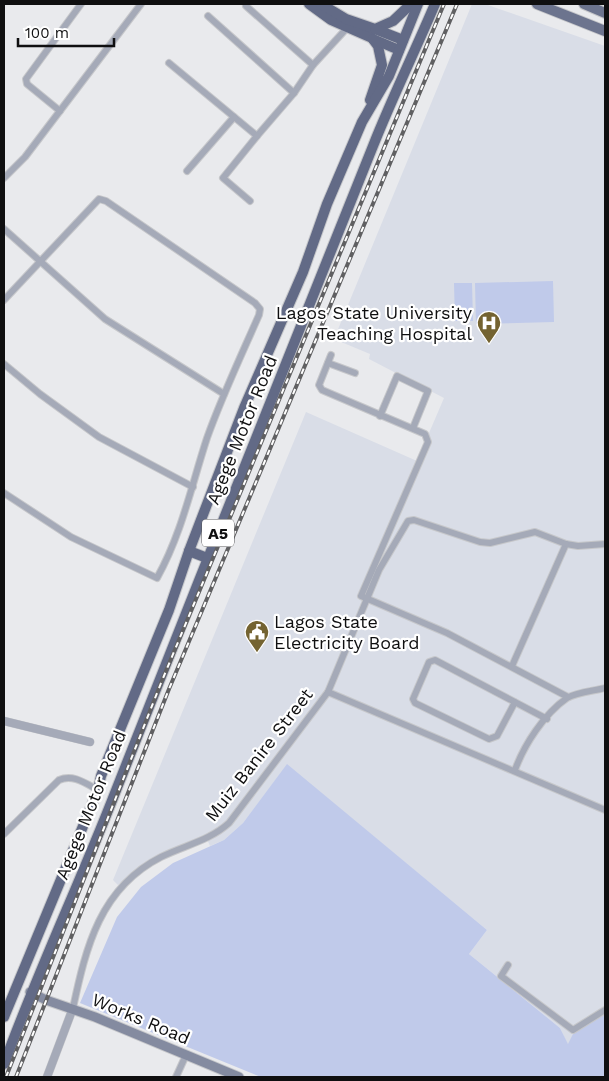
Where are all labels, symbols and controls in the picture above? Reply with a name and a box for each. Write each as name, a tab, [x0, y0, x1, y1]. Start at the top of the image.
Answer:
scale bar	[18, 15, 114, 47]
text: 100 m	[25, 24, 69, 42]
place label: Lagos State University Teaching Hospital	[276, 302, 473, 344]
hospital icon: Lagos State University Teaching Hospital	[476, 310, 502, 344]
street label: Agege Motor Road	[202, 352, 281, 508]
road number: A5	[202, 520, 234, 546]
place label: Lagos State Electricity Board	[274, 611, 420, 653]
public building icon: Lagos State Electricity Board	[244, 619, 270, 653]
street label: Muiz Banire Street	[200, 684, 317, 825]
street label: Agege Motor Road	[51, 727, 130, 883]
street label: Works Road	[89, 988, 193, 1049]

